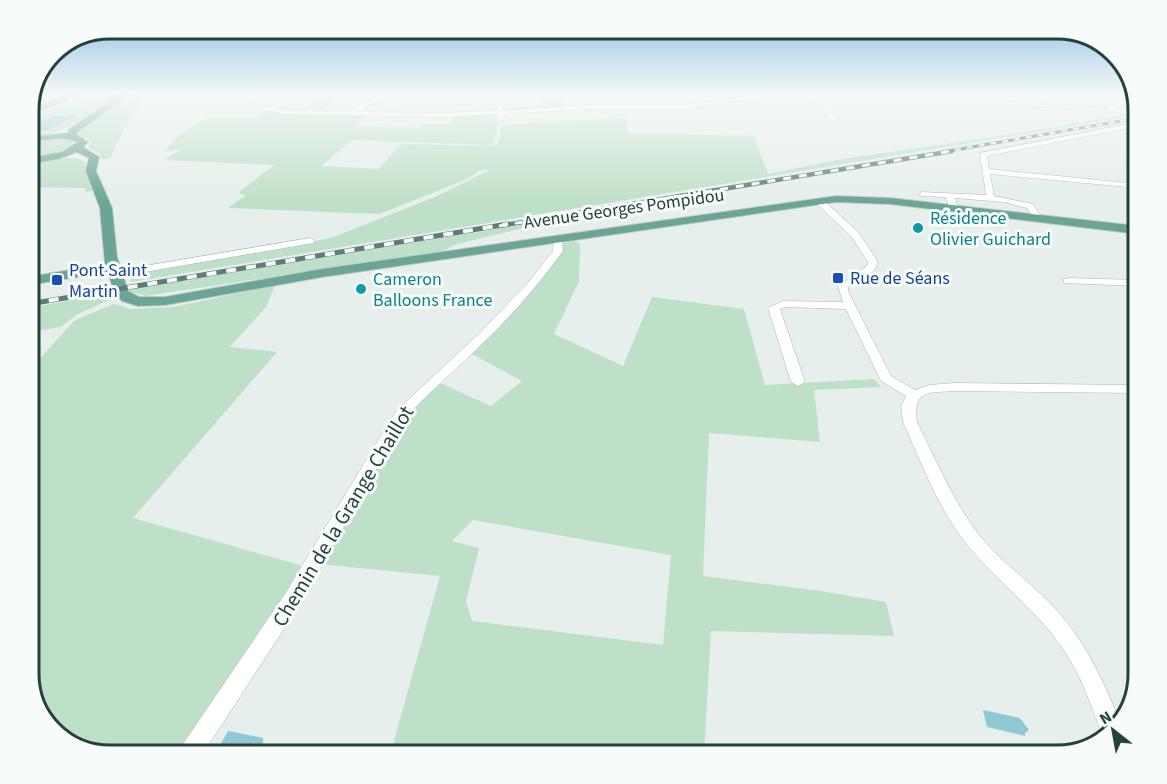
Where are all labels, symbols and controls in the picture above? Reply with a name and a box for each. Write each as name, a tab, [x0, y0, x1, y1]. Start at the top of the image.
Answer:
street label: Avenue Georges Pompidou	[522, 183, 726, 235]
place label: Résidence Olivier Guichard	[930, 206, 1051, 252]
marker: Résidence Olivier Guichard	[911, 221, 925, 235]
place label: Pont Saint Martin	[69, 258, 147, 304]
place label: Rue de Séans	[850, 266, 950, 291]
place label: Cameron Balloons France	[373, 267, 492, 313]
marker: Rue de Séans	[831, 271, 845, 285]
marker: Pont Saint Martin	[50, 273, 64, 287]
marker: Cameron Balloons France	[354, 282, 368, 296]
street label: Chemin de la Grange Chaillot	[265, 400, 421, 632]
north arrow	[1083, 700, 1143, 760]
text: N	[1096, 706, 1116, 730]

